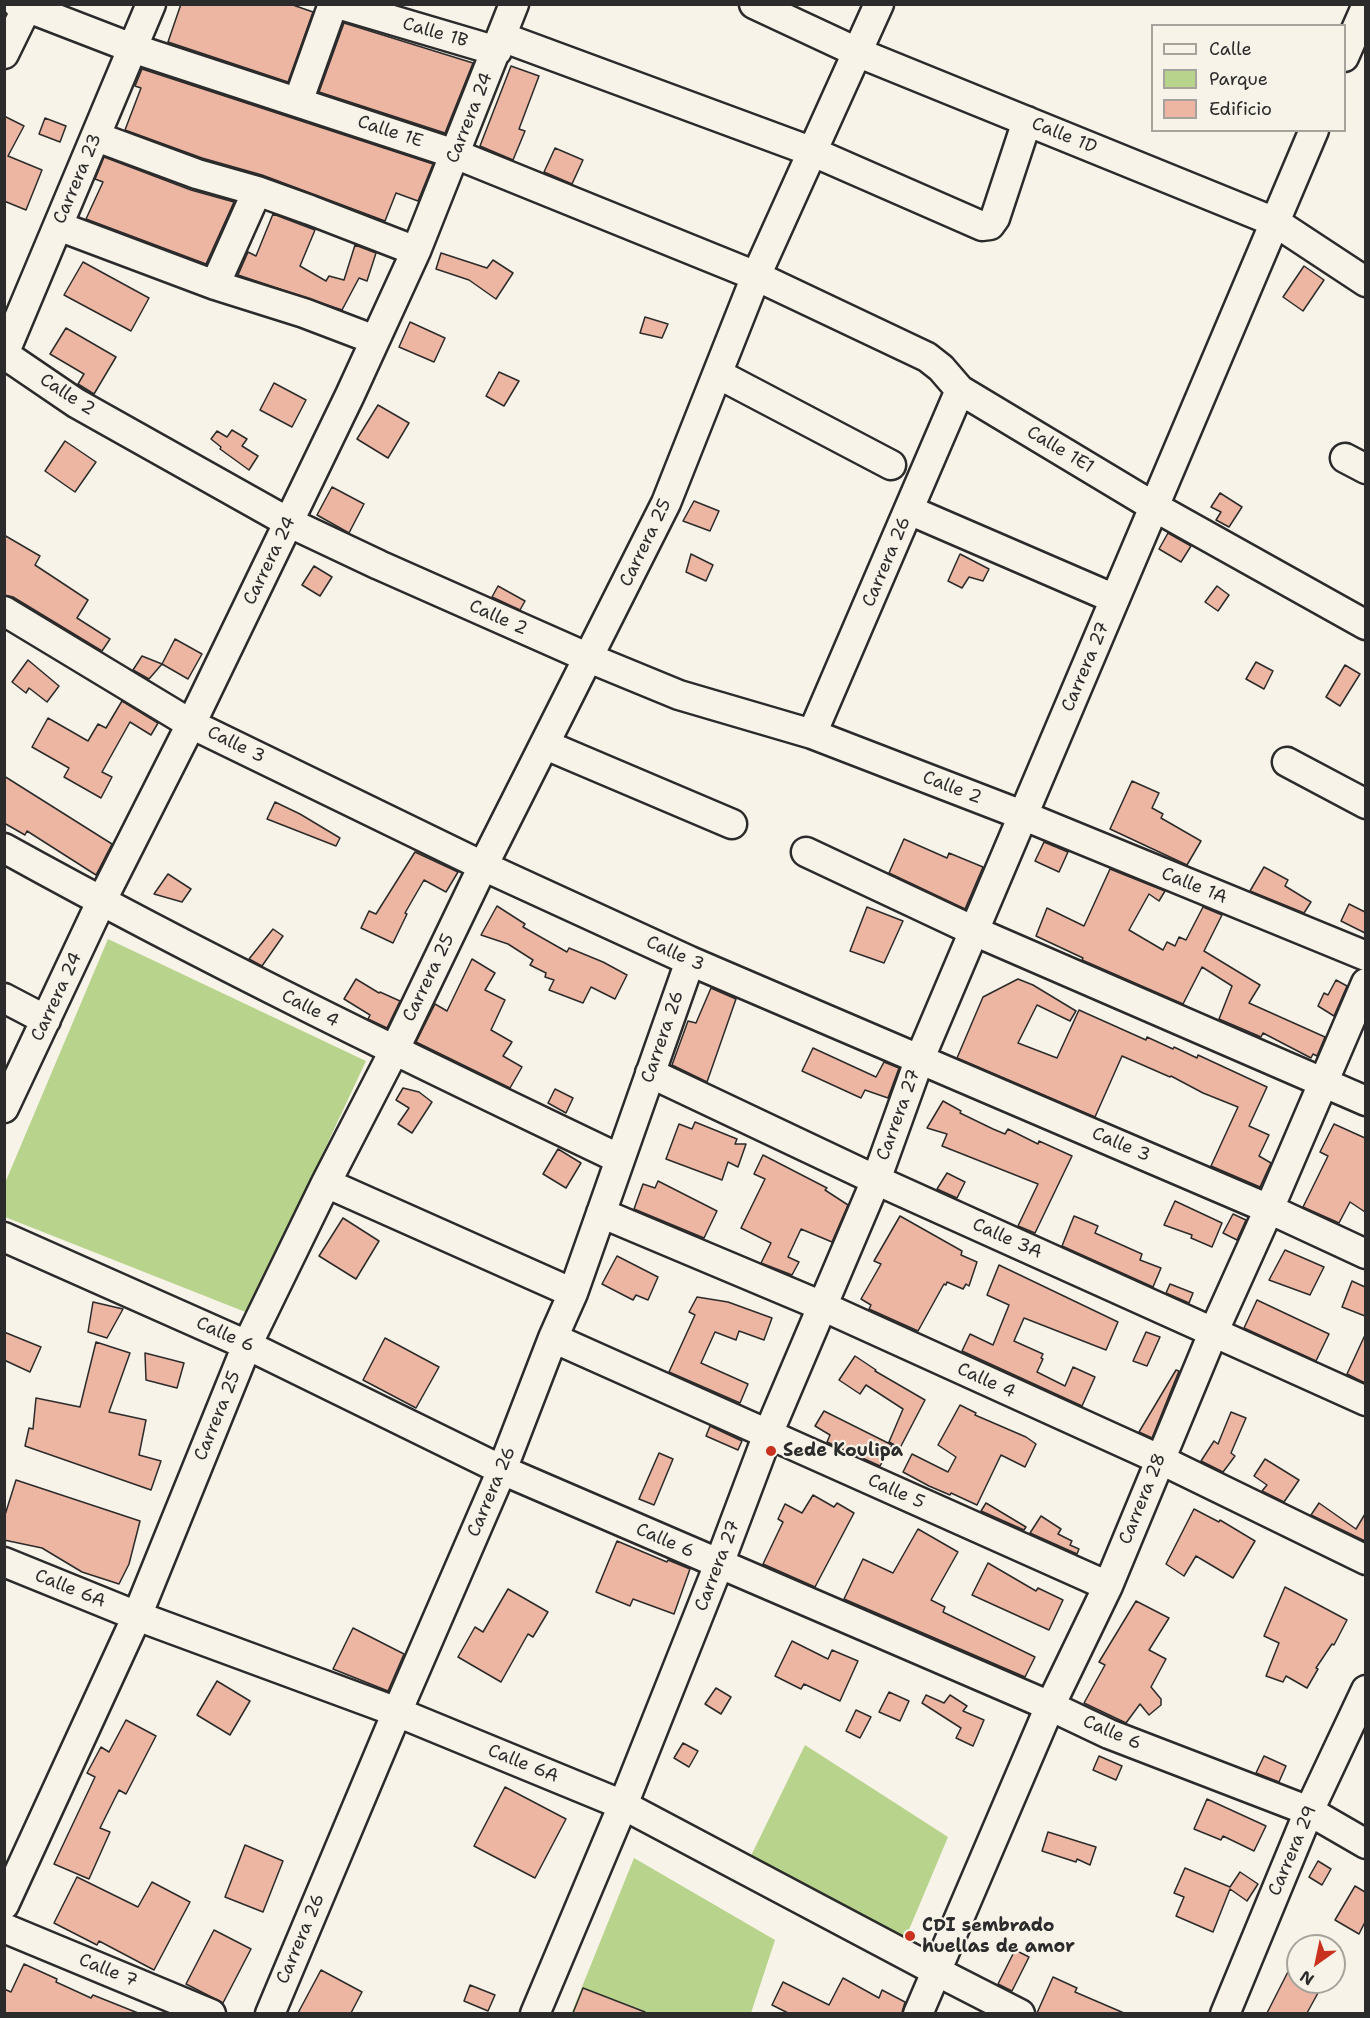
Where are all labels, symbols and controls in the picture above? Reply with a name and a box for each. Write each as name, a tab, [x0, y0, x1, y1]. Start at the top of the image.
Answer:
street label: Calle 1B	[400, 13, 470, 53]
legend	[1151, 24, 1346, 132]
text: Calle	[1209, 37, 1252, 61]
text: Parque	[1209, 67, 1268, 91]
street label: Carrera 24	[442, 70, 498, 166]
text: Edificio	[1209, 97, 1272, 121]
street label: Calle 1E	[355, 111, 425, 153]
street label: Calle 1D	[1028, 113, 1100, 159]
street label: Carrera 23	[49, 131, 107, 227]
street label: Calle 2	[35, 369, 99, 421]
street label: Calle 1E1	[1023, 422, 1097, 478]
street label: Carrera 25	[615, 496, 677, 590]
street label: Carrera 24	[239, 513, 301, 609]
street label: Carrera 26	[858, 514, 916, 610]
street label: Calle 2	[466, 596, 530, 640]
street label: Carrera 27	[1057, 619, 1115, 715]
street label: Calle 3	[204, 722, 268, 768]
street label: Calle 2	[919, 767, 985, 809]
street label: Calle 1A	[1158, 863, 1230, 909]
street label: Carrera 25	[398, 931, 460, 1025]
street label: Calle 3	[643, 932, 707, 976]
street label: Carrera 24	[27, 949, 87, 1045]
street label: Calle 4	[278, 985, 342, 1033]
street label: Carrera 26	[637, 988, 689, 1086]
street label: Carrera 27	[872, 1066, 926, 1164]
street label: Calle 3	[1088, 1123, 1154, 1167]
street label: Calle 3A	[969, 1214, 1045, 1264]
street label: Calle 6	[193, 1313, 257, 1357]
street label: Calle 4	[954, 1359, 1018, 1403]
street label: Carrera 25	[190, 1368, 246, 1464]
place label: Sede Koulipa	[783, 1440, 903, 1462]
street label: Carrera 26	[463, 1444, 521, 1540]
marker: Sede Koulipa	[764, 1444, 778, 1458]
street label: Carrera 28	[1115, 1450, 1171, 1548]
street label: Calle 5	[864, 1470, 928, 1514]
street label: Carrera 27	[691, 1517, 745, 1615]
street label: Calle 6	[632, 1519, 698, 1563]
street label: Calle 6A	[32, 1565, 108, 1613]
street label: Calle 6	[1079, 1711, 1145, 1755]
street label: Calle 6A	[485, 1740, 561, 1788]
street label: Carrera 29	[1264, 1803, 1322, 1899]
street label: Carrera 26	[272, 1891, 330, 1987]
place label: CDI sembrado huellas de amor	[922, 1915, 1075, 1958]
marker: CDI sembrado huellas de amor	[903, 1929, 917, 1943]
north arrow	[1286, 1934, 1346, 1994]
street label: Calle 7	[75, 1949, 141, 1993]
text: N	[1296, 1966, 1318, 1990]

